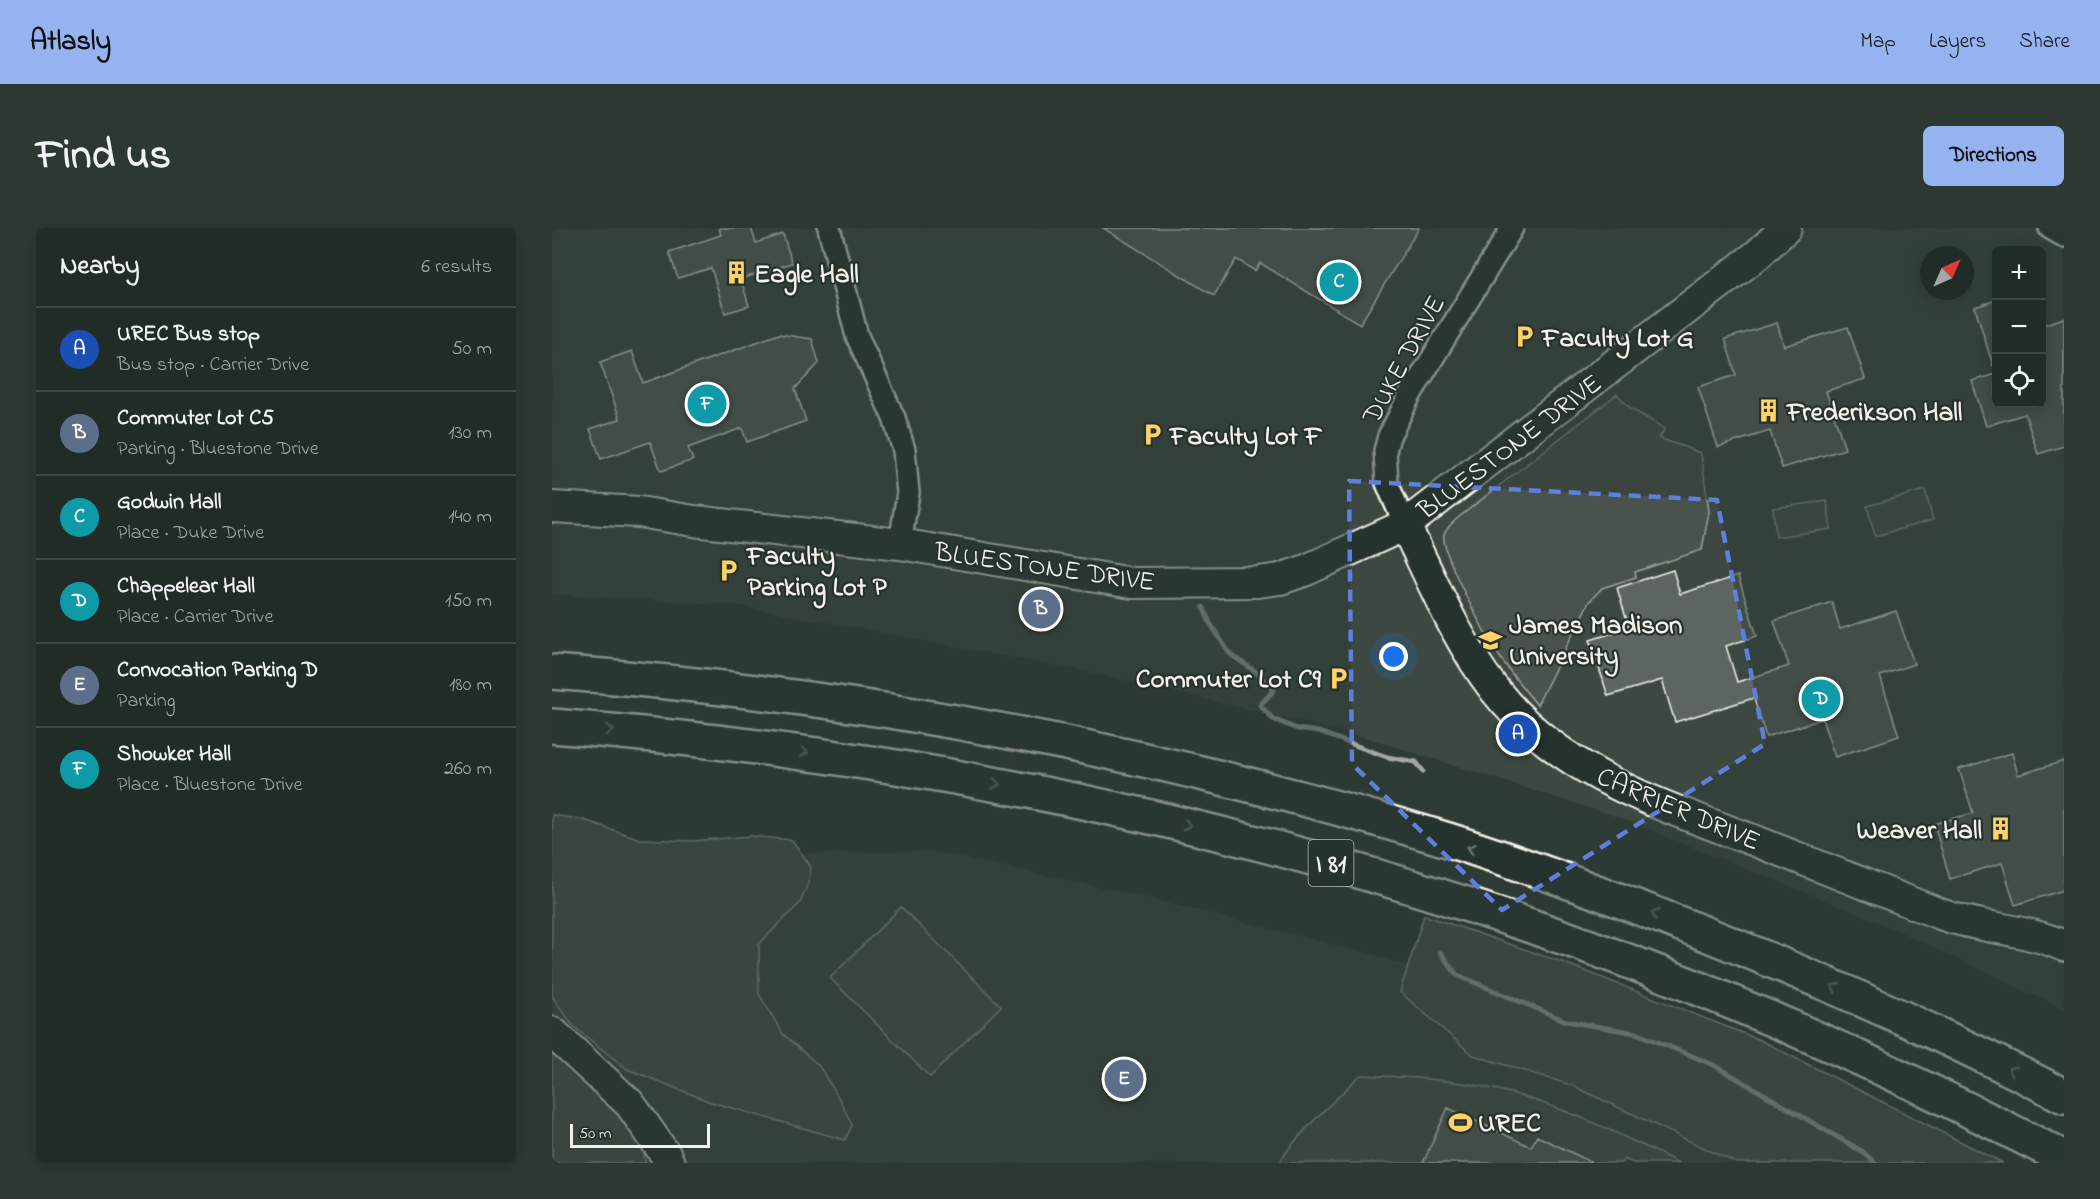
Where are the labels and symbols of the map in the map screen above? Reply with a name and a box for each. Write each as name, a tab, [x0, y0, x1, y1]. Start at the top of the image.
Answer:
north arrow	[1920, 246, 1974, 300]
place label: Eagle Hall	[754, 256, 859, 296]
building icon: Eagle Hall	[723, 260, 749, 286]
pin: C	[1320, 260, 1358, 304]
street label: DUKE DRIVE	[1353, 289, 1457, 432]
place label: Faculty Lot G	[1540, 320, 1694, 359]
parking icon: Faculty Lot G	[1511, 324, 1537, 350]
street label: BLUESTONE DRIVE	[1409, 366, 1611, 531]
pin: F	[688, 382, 726, 426]
place label: Frederikson Hall	[1785, 394, 1962, 433]
building icon: Frederikson Hall	[1756, 398, 1782, 424]
place label: Faculty Lot F	[1168, 418, 1323, 457]
parking icon: Faculty Lot F	[1139, 422, 1165, 448]
street label: BLUESTONE DRIVE	[931, 534, 1157, 603]
place label: Faculty Parking Lot P	[745, 538, 887, 609]
parking icon: Faculty Parking Lot P	[716, 558, 742, 584]
pin: B	[1022, 586, 1060, 632]
place label: James Madison University	[1509, 607, 1682, 677]
school or university icon: James Madison University	[1478, 627, 1504, 653]
your location	[1379, 642, 1408, 671]
place label: Commuter Lot C9	[1136, 661, 1322, 700]
parking icon: Commuter Lot C9	[1326, 665, 1352, 691]
pin: D	[1802, 676, 1840, 722]
pin: A	[1498, 712, 1538, 756]
one-way arrow	[606, 723, 615, 736]
one-way arrow	[799, 746, 809, 758]
street label: CARRIER DRIVE	[1590, 758, 1766, 862]
one-way arrow	[991, 777, 1001, 790]
place label: Weaver Hall	[1857, 812, 1982, 851]
building icon: Weaver Hall	[1987, 816, 2013, 842]
one-way arrow	[1182, 818, 1192, 831]
road number: I 81	[1308, 840, 1354, 886]
one-way arrow	[1466, 842, 1477, 855]
one-way arrow	[1650, 909, 1661, 921]
one-way arrow	[1831, 982, 1842, 994]
pin: E	[1104, 1056, 1144, 1102]
one-way arrow	[2007, 1065, 2018, 1077]
place label: UREC	[1478, 1105, 1541, 1144]
sports icon: UREC	[1447, 1109, 1473, 1135]
scale bar	[570, 1121, 710, 1148]

